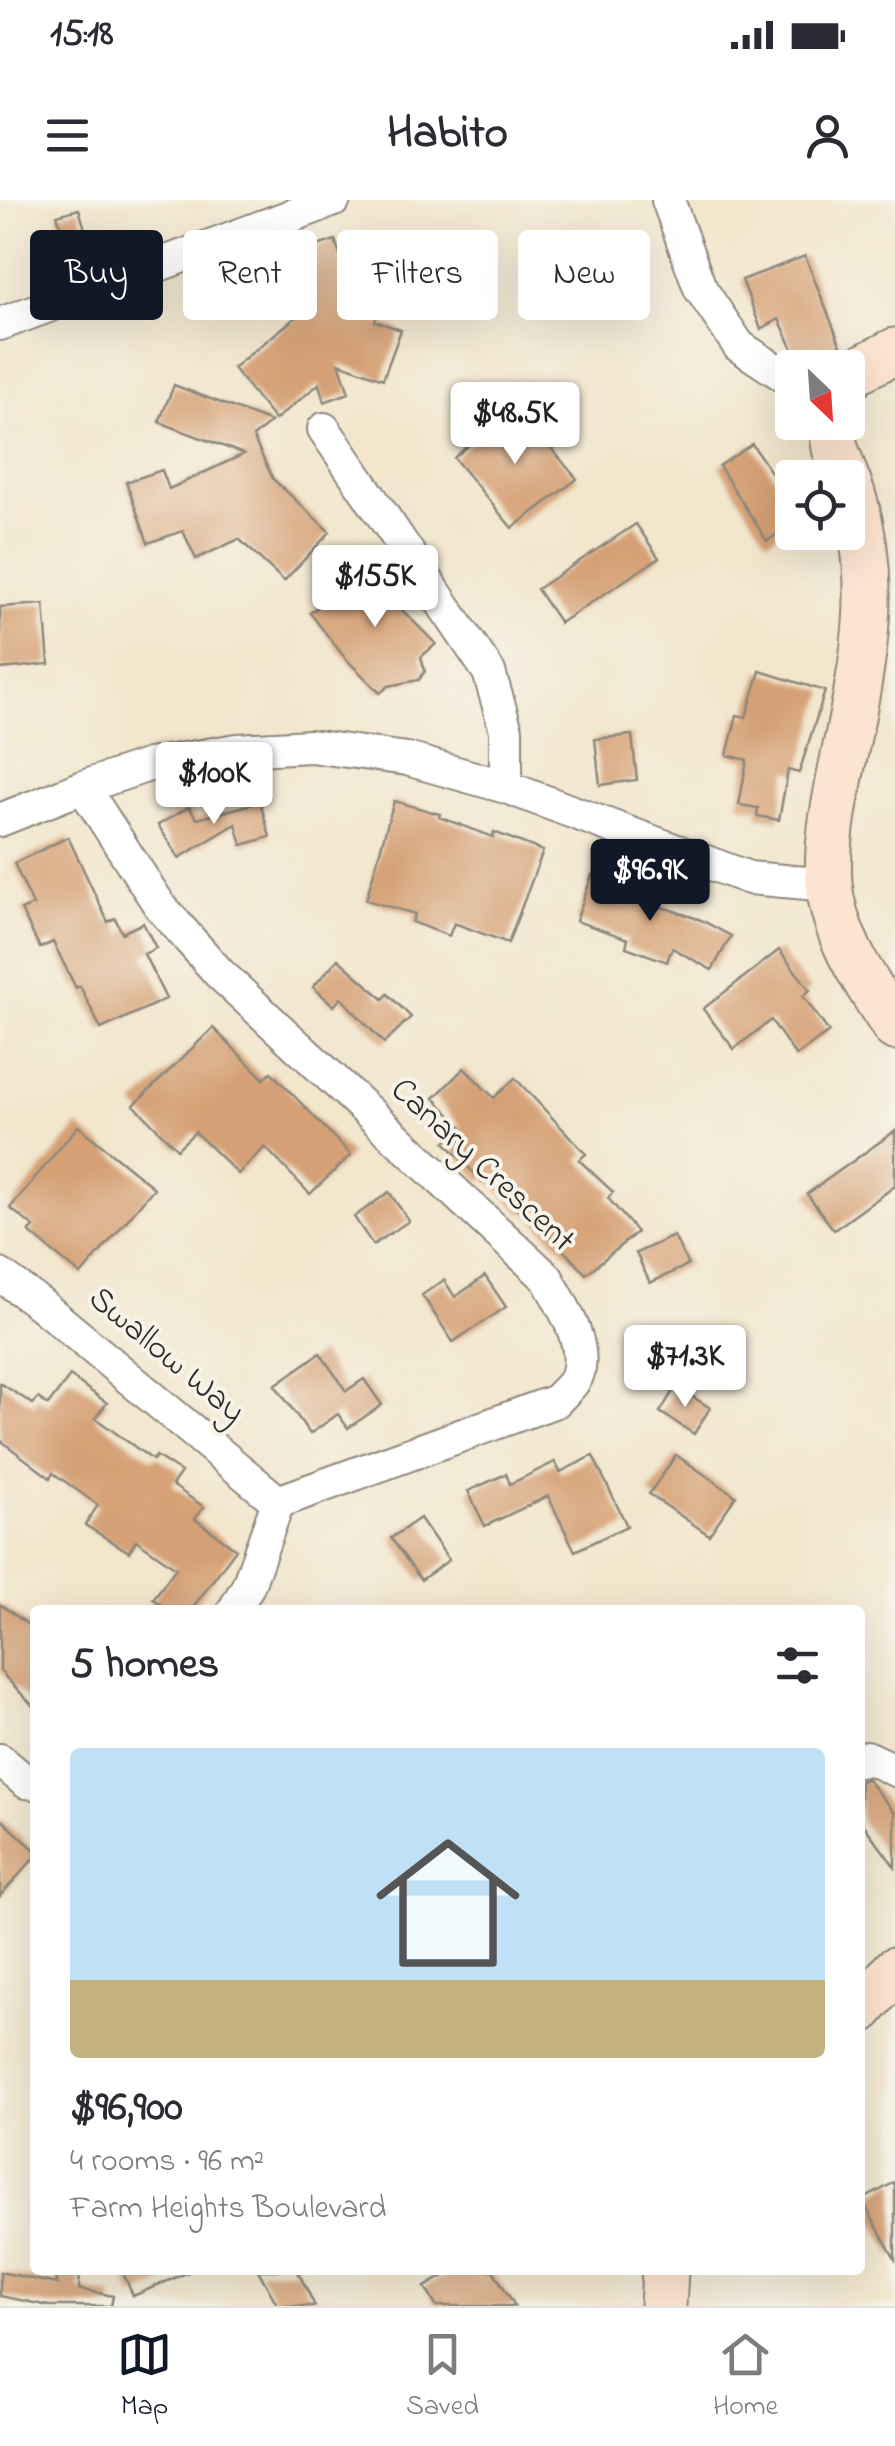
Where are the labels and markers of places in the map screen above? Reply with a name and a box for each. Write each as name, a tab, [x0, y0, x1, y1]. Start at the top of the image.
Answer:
pin: $48.5K	[434, 382, 596, 467]
pin: $155K	[305, 545, 445, 630]
pin: $100K	[144, 742, 284, 827]
pin: $96.9K	[569, 839, 731, 924]
pin: $71.3K	[604, 1325, 766, 1410]

